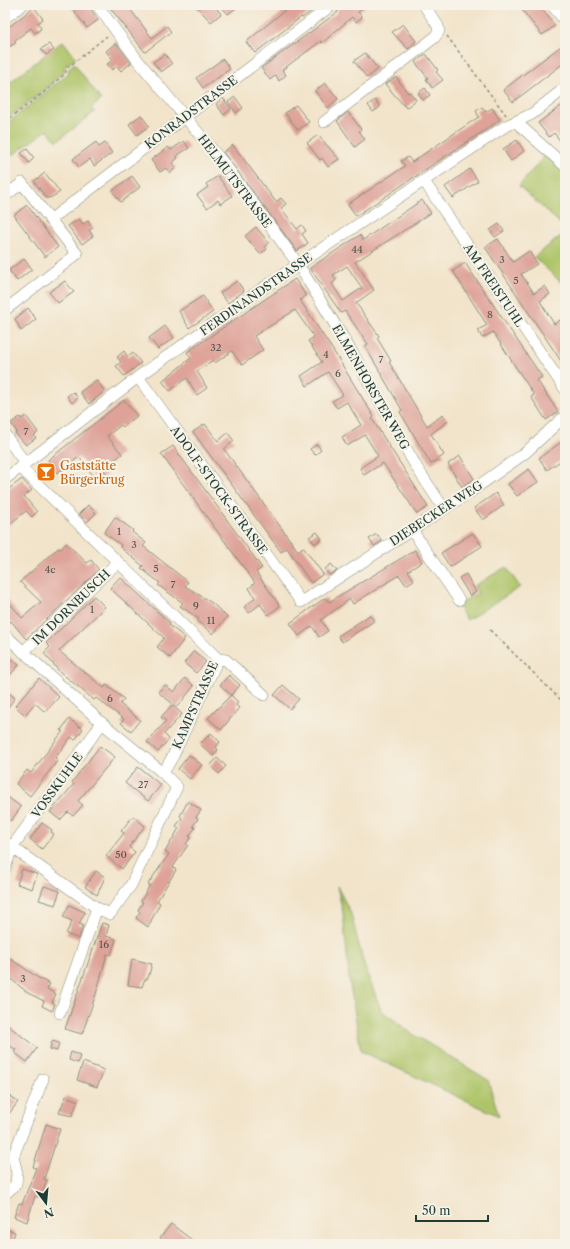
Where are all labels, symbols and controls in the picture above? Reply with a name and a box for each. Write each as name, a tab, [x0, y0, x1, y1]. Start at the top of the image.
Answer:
street label: KONRADSTRASSE	[142, 72, 240, 152]
street label: HELMUTSTRASSE	[195, 131, 275, 231]
street label: AM FREISTUHL	[460, 240, 527, 330]
house number: 44	[351, 243, 363, 256]
street label: FERDINANDSTRASSE	[197, 249, 315, 339]
house number: 3	[499, 253, 505, 266]
house number: 5	[513, 274, 519, 287]
house number: 8	[487, 308, 493, 321]
street label: ELMENHORSTER WEG	[329, 322, 413, 452]
house number: 32	[210, 341, 222, 354]
house number: 4	[323, 348, 329, 361]
house number: 7	[379, 353, 384, 366]
house number: 6	[335, 367, 341, 380]
street label: ADOLF-STOCK-STRASSE	[167, 422, 271, 557]
house number: 7	[24, 425, 29, 438]
place label: Gaststätte Bürgerkrug	[60, 458, 125, 487]
bar icon: Gaststätte Bürgerkrug	[35, 461, 57, 483]
street label: DIEBECKER WEG	[387, 477, 486, 549]
house number: 1	[117, 525, 122, 538]
house number: 3	[131, 538, 137, 551]
house number: 5	[153, 562, 159, 575]
house number: 4c	[44, 563, 56, 576]
street label: IM DORNBUSCH	[29, 566, 113, 648]
house number: 7	[171, 578, 176, 591]
house number: 9	[193, 599, 199, 612]
house number: 1	[90, 603, 95, 616]
house number: 11	[207, 614, 216, 627]
street label: KAMPSTRASSE	[169, 659, 221, 751]
house number: 6	[107, 692, 113, 705]
street label: VOSSKUHLE	[28, 749, 86, 822]
house number: 27	[138, 778, 148, 791]
house number: 50	[115, 848, 127, 861]
house number: 16	[99, 938, 109, 951]
house number: 3	[20, 972, 26, 985]
north arrow	[26, 1183, 66, 1223]
scale bar	[416, 1197, 488, 1223]
text: 50 m	[422, 1203, 451, 1218]
text: N	[42, 1205, 55, 1221]

